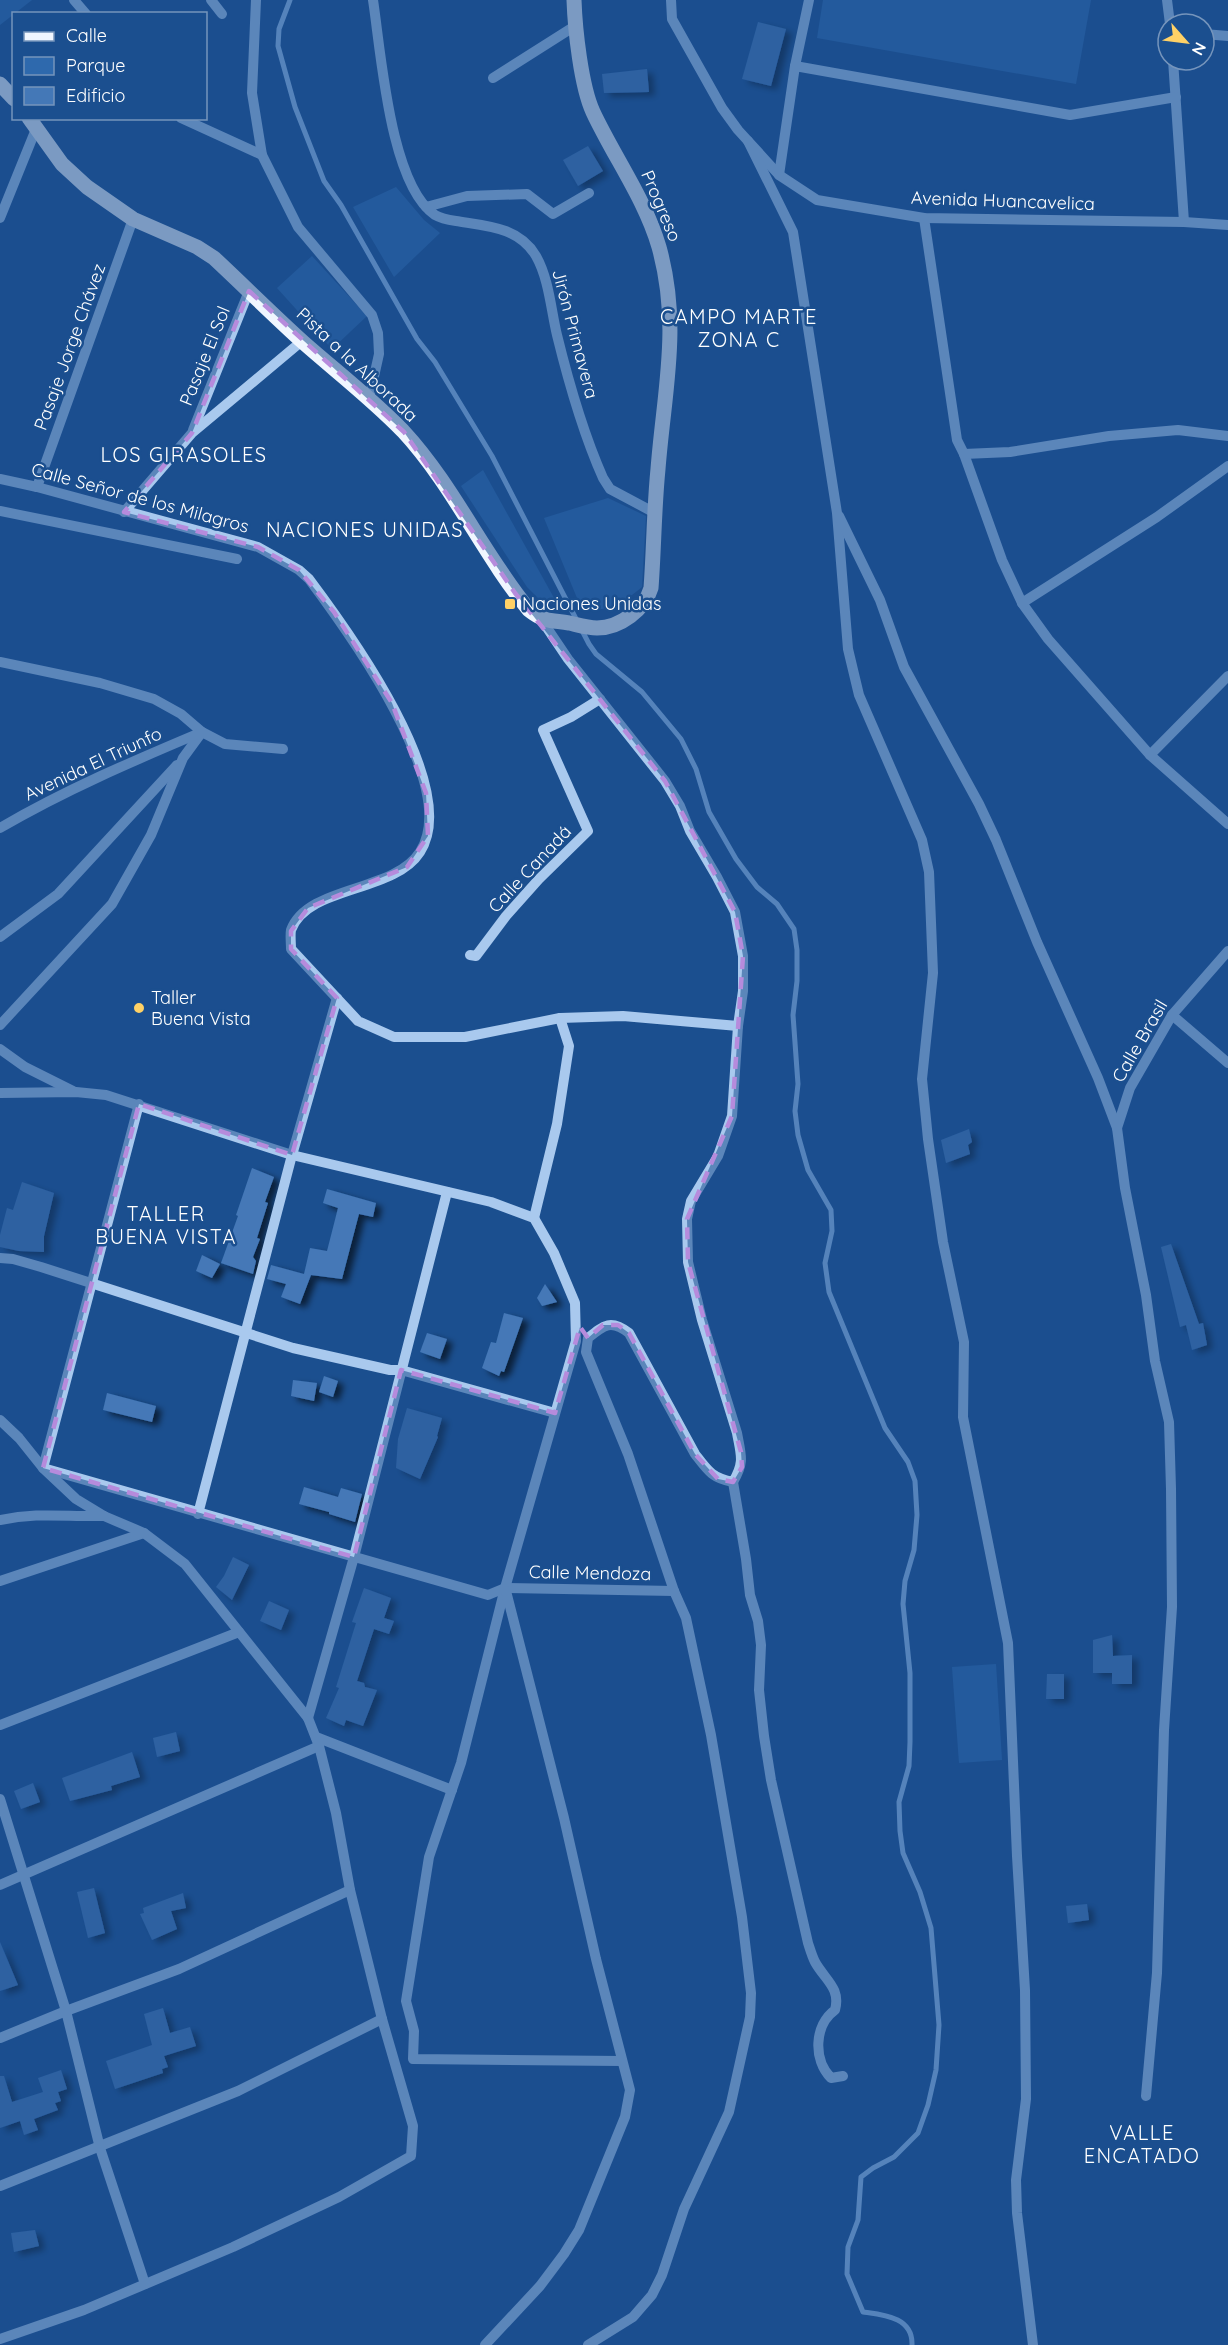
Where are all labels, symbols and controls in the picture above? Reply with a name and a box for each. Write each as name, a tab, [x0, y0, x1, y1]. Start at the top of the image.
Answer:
legend	[12, 12, 207, 120]
north arrow	[1156, 12, 1216, 72]
text: Calle	[66, 24, 107, 47]
text: N	[1188, 39, 1211, 59]
text: Parque	[66, 54, 125, 77]
text: Edificio	[66, 84, 125, 107]
street label: Progreso	[636, 167, 687, 245]
street label: Avenida Huancavelica	[911, 186, 1095, 215]
street label: Pasaje Jorge Chávez	[29, 260, 110, 433]
street label: Jirón Primavera	[547, 267, 604, 401]
street label: Pista a la Alborada	[292, 302, 423, 427]
street label: Pasaje El Sol	[174, 303, 235, 409]
district label: CAMPO MARTE ZONA C	[660, 304, 818, 352]
district label: LOS GIRASOLES	[101, 442, 268, 467]
street label: Calle Señor de los Milagros	[29, 457, 251, 538]
district label: NACIONES UNIDAS	[266, 517, 464, 542]
place label: Naciones Unidas	[522, 592, 661, 615]
marker: Naciones Unidas	[503, 597, 517, 611]
street label: Avenida El Triunfo	[20, 722, 165, 805]
street label: Calle Canadá	[483, 820, 576, 917]
place label: Taller Buena Vista	[151, 986, 251, 1030]
street label: Calle Brasil	[1107, 995, 1172, 1086]
marker: Taller Buena Vista	[132, 1001, 146, 1015]
district label: TALLER BUENA VISTA	[95, 1201, 237, 1249]
street label: Calle Mendoza	[529, 1560, 651, 1585]
district label: VALLE ENCATADO	[1084, 2120, 1200, 2168]

